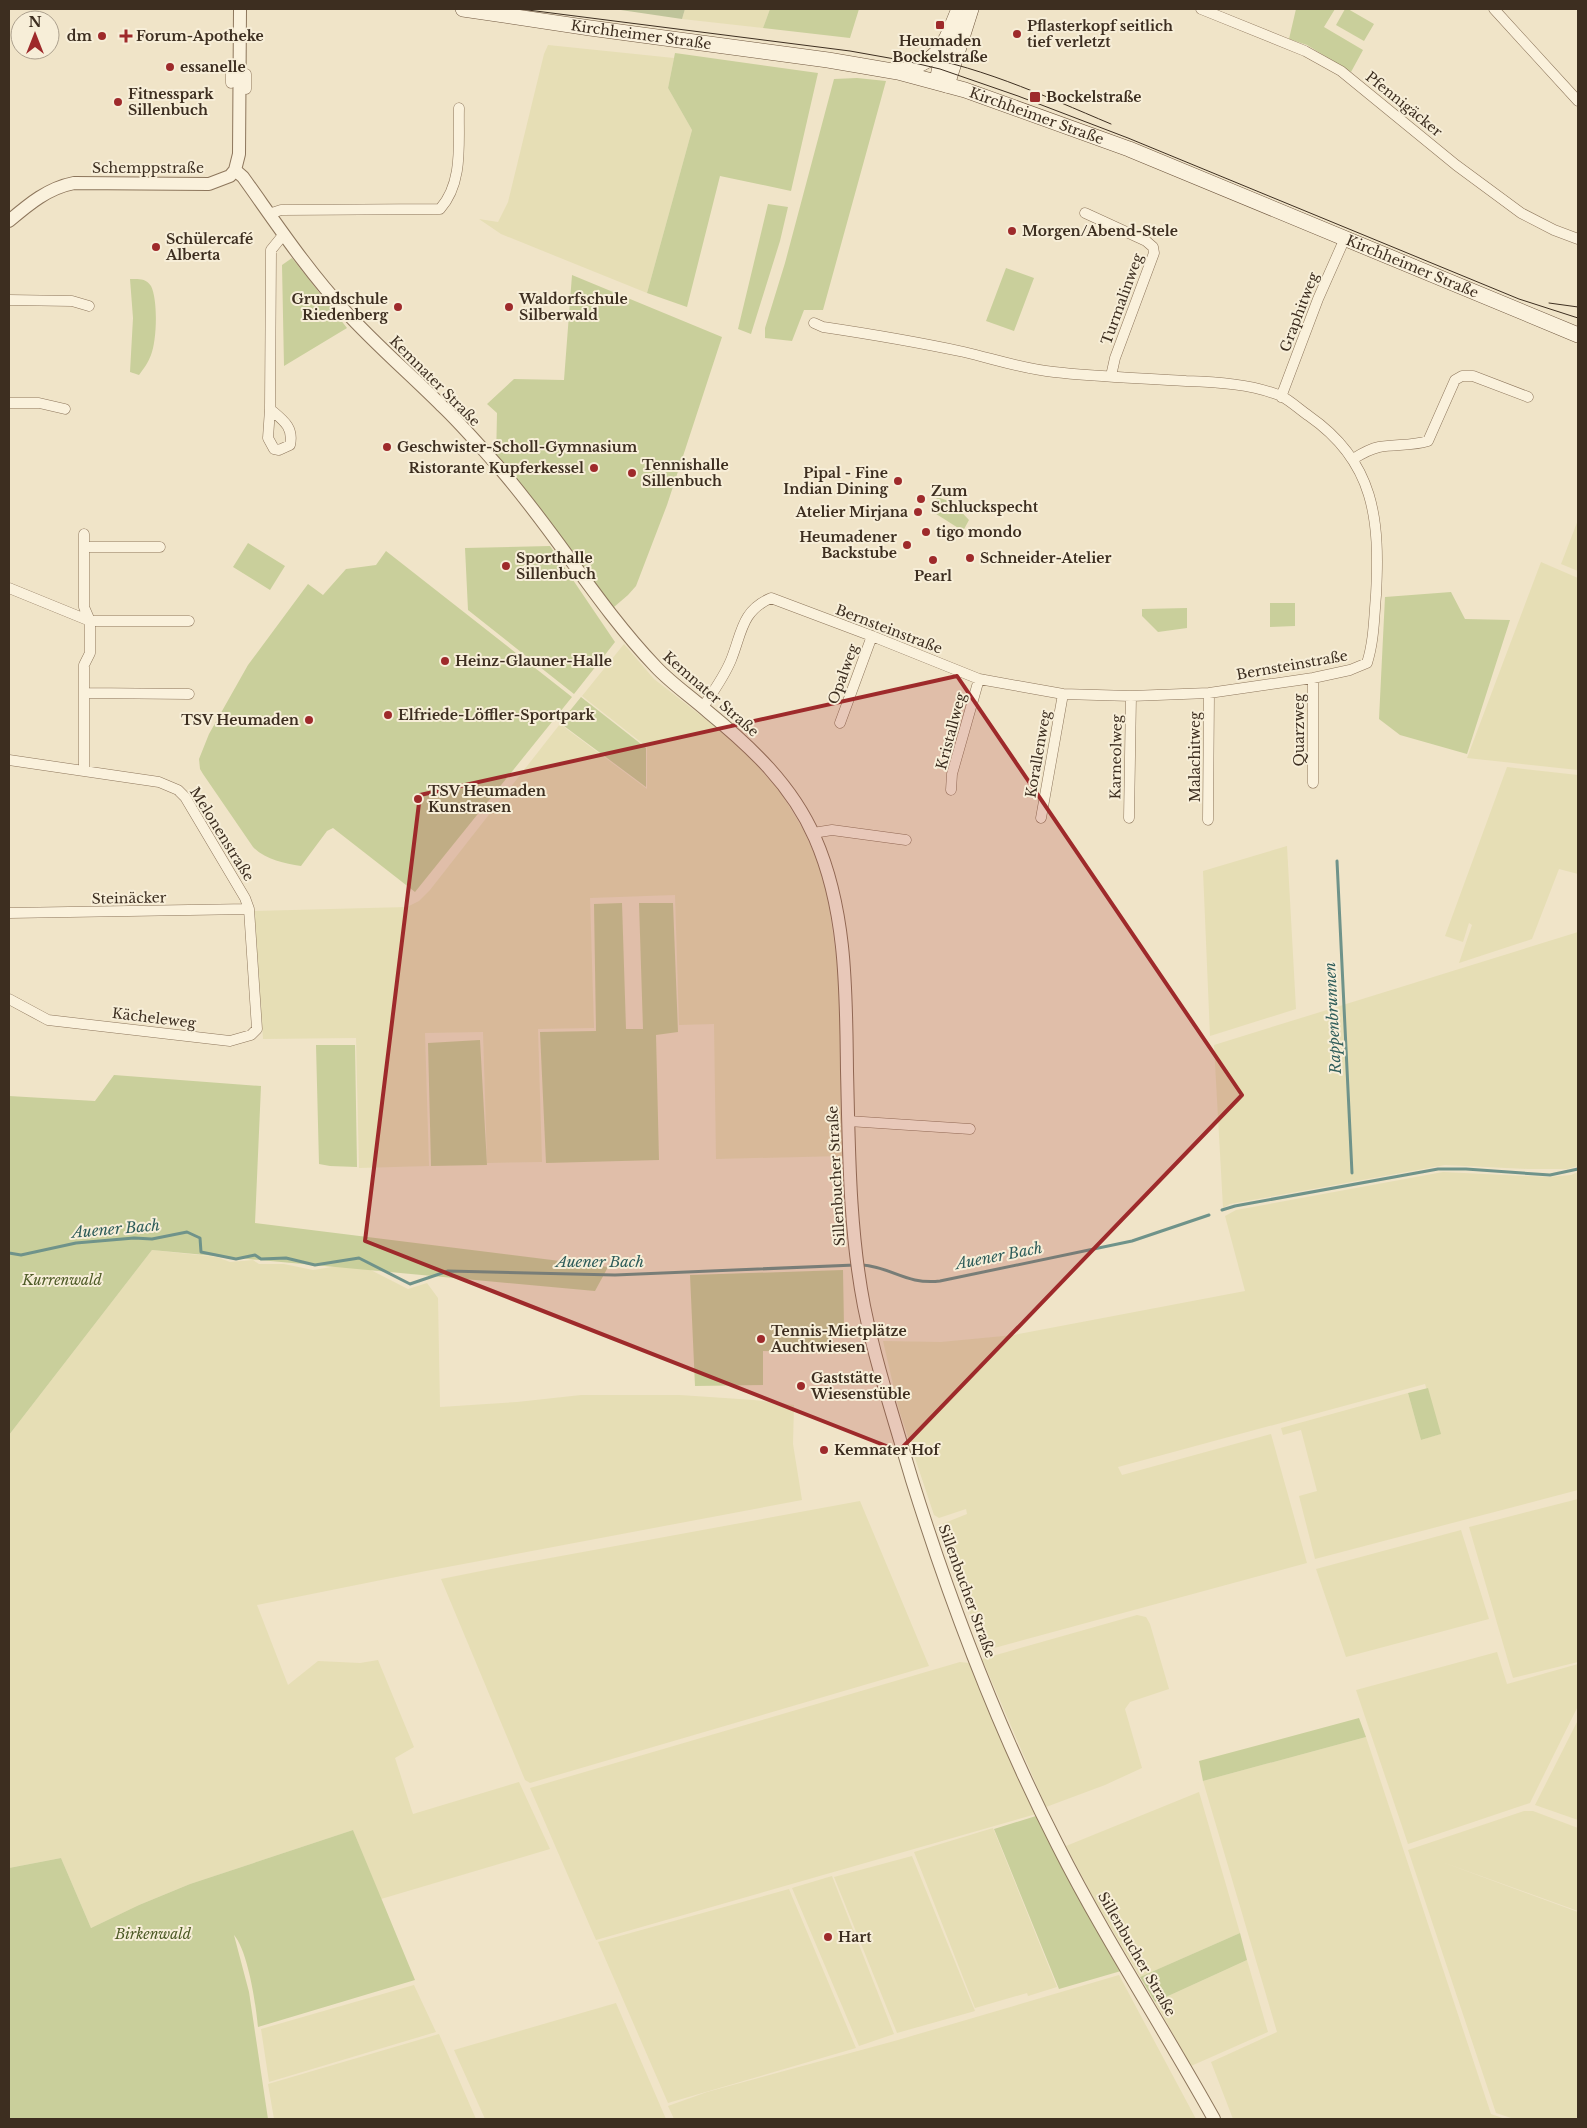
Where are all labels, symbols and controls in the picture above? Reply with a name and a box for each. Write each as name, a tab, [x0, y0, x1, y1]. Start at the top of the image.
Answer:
north arrow	[10, 10, 60, 60]
text: N	[28, 13, 42, 31]
street label: Kirchheimer Straße	[570, 16, 712, 53]
place label: Pflasterkopf seitlich tief verletzt	[1027, 17, 1173, 51]
marker: Heumaden Bockelstraße	[934, 19, 946, 31]
place label: dm	[67, 27, 93, 45]
place label: Forum-Apotheke	[136, 27, 264, 45]
marker: Pflasterkopf seitlich tief verletzt	[1011, 28, 1023, 40]
marker: dm	[96, 30, 108, 42]
marker: Forum-Apotheke	[120, 30, 132, 42]
place label: Heumaden Bockelstraße	[892, 32, 988, 66]
place label: essanelle	[180, 58, 246, 76]
marker: essanelle	[164, 61, 176, 73]
street label: Pfennigäcker	[1362, 67, 1446, 141]
street label: Kirchheimer Straße	[967, 83, 1106, 148]
place label: Fitnesspark Sillenbuch	[128, 85, 214, 119]
place label: Bockelstraße	[1046, 88, 1141, 106]
marker: Bockelstraße	[1028, 90, 1042, 104]
marker: Fitnesspark Sillenbuch	[112, 96, 124, 108]
street label: Schemppstraße	[92, 159, 204, 177]
place label: Morgen/Abend-Stele	[1022, 222, 1178, 240]
marker: Morgen/Abend-Stele	[1006, 225, 1018, 237]
place label: Schülercafé Alberta	[165, 230, 253, 264]
street label: Kirchheimer Straße	[1344, 231, 1481, 302]
marker: Schülercafé Alberta	[150, 241, 162, 253]
street label: Turmalinweg	[1097, 250, 1147, 347]
street label: Graphitweg	[1276, 269, 1323, 354]
place label: Grundschule Riedenberg	[291, 290, 388, 324]
place label: Waldorfschule Silberwald	[518, 290, 628, 324]
marker: Grundschule Riedenberg	[392, 301, 404, 313]
marker: Waldorfschule Silberwald	[503, 301, 515, 313]
street label: Kemnater Straße	[386, 332, 484, 430]
place label: Geschwister-Scholl-Gymnasium	[397, 438, 638, 456]
marker: Geschwister-Scholl-Gymnasium	[381, 441, 393, 453]
place label: Tennishalle Sillenbuch	[642, 456, 729, 490]
place label: Ristorante Kupferkessel	[408, 459, 584, 477]
marker: Ristorante Kupferkessel	[588, 462, 600, 474]
place label: Pipal - Fine Indian Dining	[783, 464, 888, 498]
marker: Tennishalle Sillenbuch	[626, 467, 638, 479]
marker: Pipal - Fine Indian Dining	[892, 475, 904, 487]
place label: Zum Schluckspecht	[931, 482, 1039, 516]
marker: Zum Schluckspecht	[915, 493, 927, 505]
place label: Atelier Mirjana	[795, 503, 908, 521]
marker: Atelier Mirjana	[912, 506, 924, 518]
place label: tigo mondo	[936, 523, 1022, 541]
marker: tigo mondo	[920, 526, 932, 538]
place label: Heumadener Backstube	[799, 528, 897, 562]
marker: Heumadener Backstube	[901, 539, 913, 551]
place label: Sporthalle Sillenbuch	[516, 549, 596, 583]
place label: Schneider-Atelier	[980, 549, 1112, 567]
marker: Schneider-Atelier	[964, 552, 976, 564]
marker: Pearl	[927, 554, 939, 566]
marker: Sporthalle Sillenbuch	[500, 560, 512, 572]
place label: Pearl	[914, 567, 952, 585]
street label: Bernsteinstraße	[833, 600, 945, 658]
street label: Opalweg	[824, 641, 862, 707]
street label: Bernsteinstraße	[1235, 646, 1349, 684]
street label: Kemnater Straße	[659, 648, 763, 740]
place label: Heinz-Glauner-Halle	[455, 652, 612, 670]
marker: Heinz-Glauner-Halle	[439, 655, 451, 667]
street label: Kristallweg	[932, 690, 970, 771]
street label: Quarzweg	[1290, 693, 1308, 766]
place label: Elfriede-Löffler-Sportpark	[398, 706, 596, 724]
street label: Korallenweg	[1021, 708, 1055, 799]
marker: Elfriede-Löffler-Sportpark	[382, 709, 394, 721]
place label: TSV Heumaden	[181, 711, 299, 729]
street label: Malachitweg	[1186, 711, 1204, 802]
marker: TSV Heumaden	[303, 714, 315, 726]
street label: Karneolweg	[1106, 714, 1126, 800]
place label: TSV Heumaden Kunstrasen	[428, 782, 546, 816]
street label: Melonenstraße	[186, 784, 258, 884]
marker: TSV Heumaden Kunstrasen	[412, 793, 424, 805]
street label: Steinäcker	[91, 888, 167, 908]
water label: Rappenbrunnen	[1320, 962, 1345, 1075]
street label: Kächeleweg	[111, 1004, 198, 1032]
street label: Sillenbucher Straße	[823, 1105, 849, 1247]
water label: Auener Bach	[69, 1215, 161, 1242]
water label: Auener Bach	[952, 1238, 1044, 1274]
water label: Auener Bach	[554, 1252, 644, 1271]
park label: Kurrenwald	[21, 1271, 102, 1289]
place label: Tennis-Mietplätze Auchtwiesen	[770, 1322, 907, 1356]
marker: Tennis-Mietplätze Auchtwiesen	[755, 1333, 767, 1345]
place label: Gaststätte Wiesenstüble	[810, 1369, 911, 1403]
marker: Gaststätte Wiesenstüble	[795, 1380, 807, 1392]
place label: Kemnater Hof	[834, 1441, 941, 1459]
marker: Kemnater Hof	[818, 1444, 830, 1456]
street label: Sillenbucher Straße	[934, 1522, 1000, 1660]
street label: Sillenbucher Straße	[1094, 1888, 1180, 2020]
park label: Birkenwald	[114, 1925, 192, 1943]
place label: Hart	[838, 1928, 872, 1946]
marker: Hart	[822, 1931, 834, 1943]

